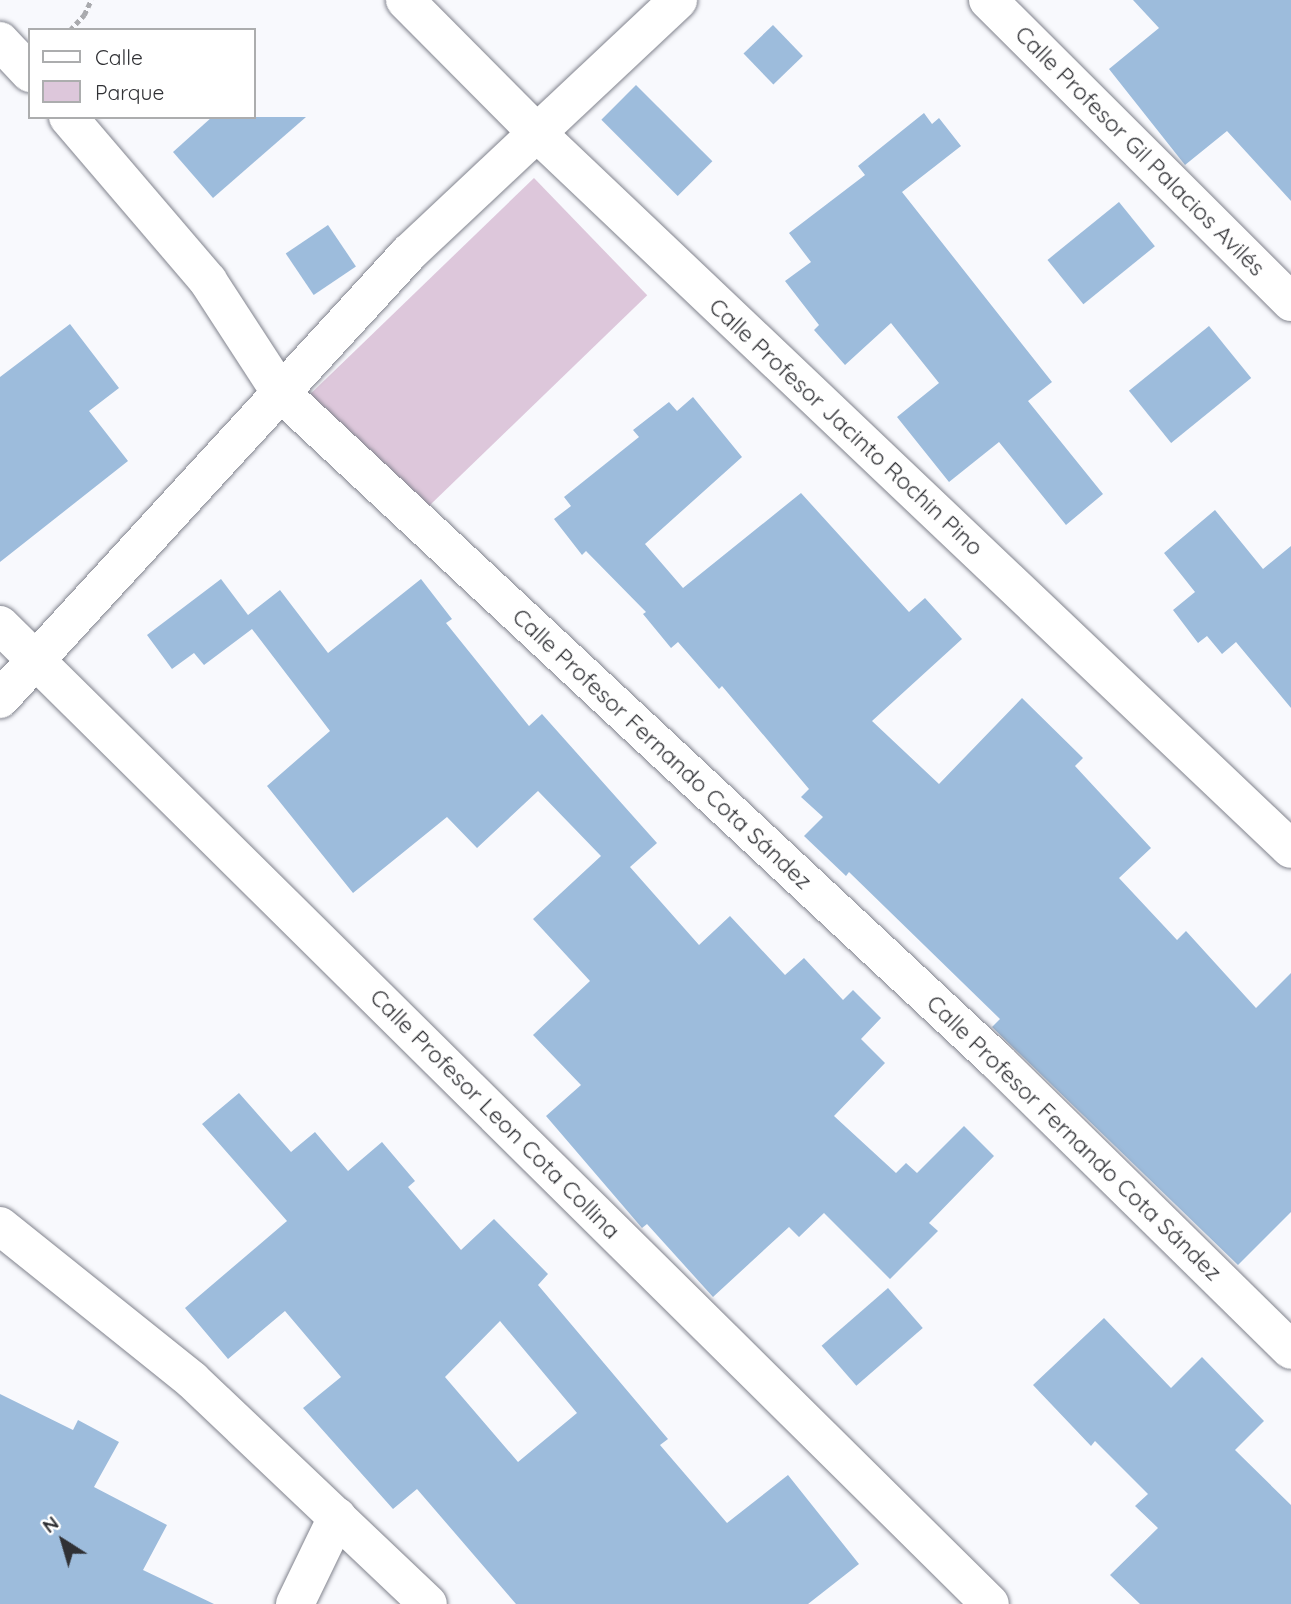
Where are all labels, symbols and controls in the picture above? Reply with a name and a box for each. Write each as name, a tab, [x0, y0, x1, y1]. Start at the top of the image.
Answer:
street label: Calle Profesor Gil Palacios Avilés	[1009, 20, 1271, 282]
legend	[28, 28, 256, 119]
text: Calle	[95, 44, 143, 70]
text: Parque	[95, 79, 164, 105]
street label: Calle Profesor Jacinto Rochin Pino	[703, 293, 989, 561]
street label: Calle Profesor Fernando Cota Sández	[507, 603, 817, 895]
street label: Calle Profesor Leon Cota Collina	[364, 983, 626, 1245]
street label: Calle Profesor Fernando Cota Sández	[921, 990, 1227, 1286]
north arrow	[28, 1506, 98, 1576]
text: N	[38, 1510, 63, 1538]

